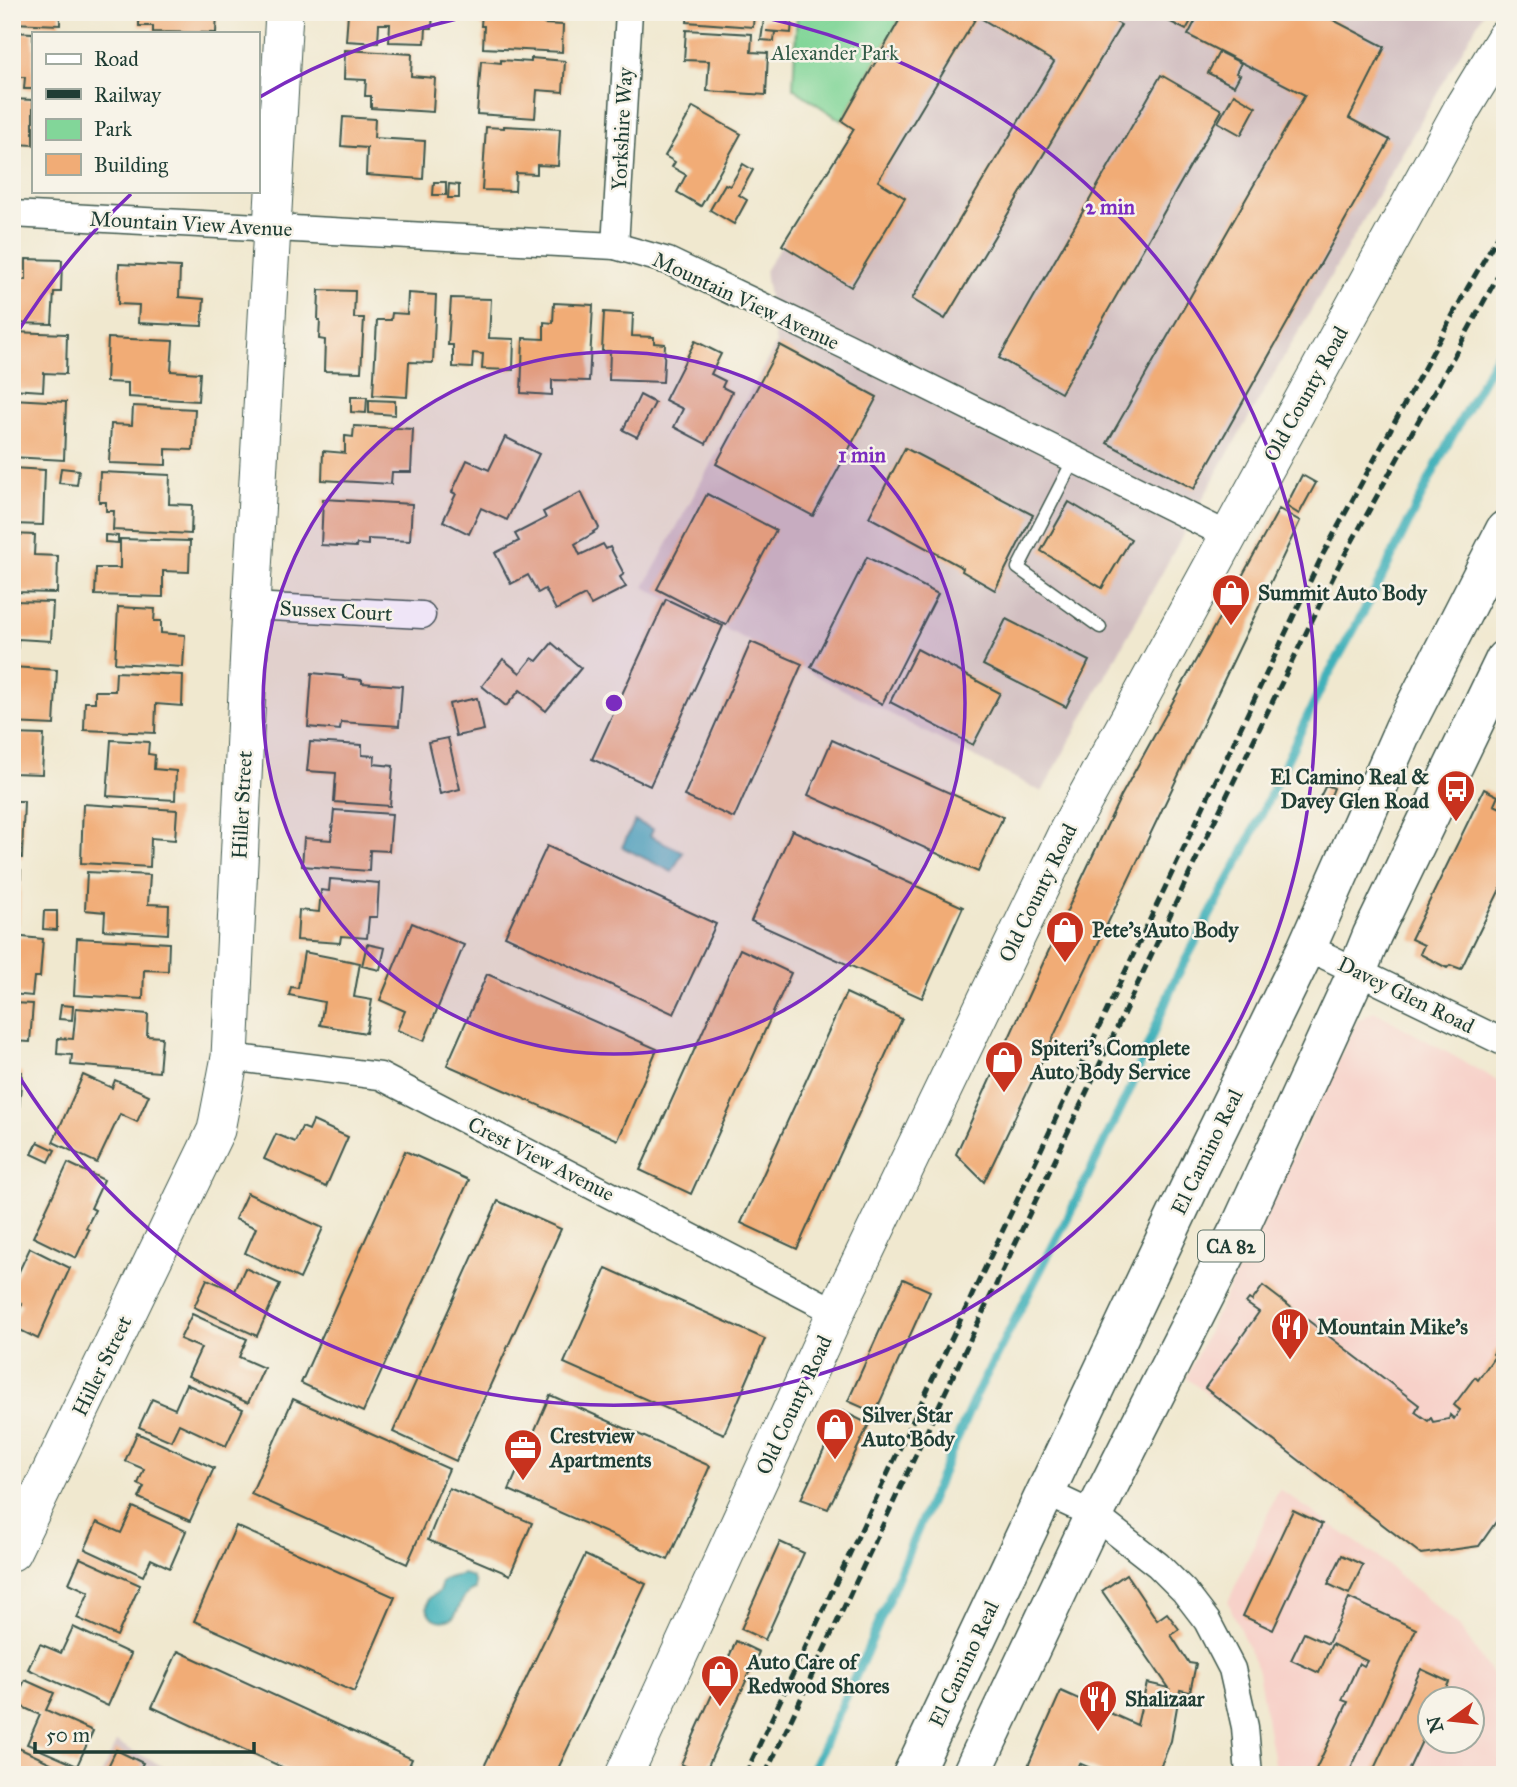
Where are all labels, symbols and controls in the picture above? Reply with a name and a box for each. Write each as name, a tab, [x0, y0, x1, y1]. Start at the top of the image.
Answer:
legend	[32, 32, 259, 192]
park label: Alexander Park	[770, 40, 899, 66]
text: Road	[94, 46, 139, 72]
street label: Yorkshire Way	[606, 66, 638, 191]
text: Railway	[94, 82, 162, 108]
text: Park	[94, 116, 132, 142]
text: Building	[94, 152, 168, 178]
text: 2 min	[1085, 194, 1135, 220]
street label: Mountain View Avenue	[89, 206, 293, 242]
street label: Mountain View Avenue	[649, 246, 844, 356]
street label: Old County Road	[1258, 321, 1354, 466]
text: 1 min	[838, 442, 886, 468]
shop icon: Summit Auto Body	[1210, 572, 1252, 627]
place label: Summit Auto Body	[1258, 580, 1428, 606]
street label: Sussex Court	[279, 595, 394, 627]
centre of rings	[602, 691, 626, 715]
street label: Hiller Street	[226, 750, 258, 860]
place label: El Camino Real & Davey Glen Road	[1270, 764, 1429, 814]
bus stop icon: El Camino Real & Davey Glen Road	[1435, 768, 1477, 823]
street label: Old County Road	[993, 819, 1083, 966]
shop icon: Pete's Auto Body	[1044, 909, 1086, 964]
place label: Pete's Auto Body	[1092, 917, 1240, 943]
street label: Davey Glen Road	[1334, 951, 1479, 1039]
place label: Spiteri's Complete Auto Body Service	[1029, 1035, 1191, 1085]
shop icon: Spiteri's Complete Auto Body Service	[983, 1039, 1025, 1094]
street label: El Camino Real	[1165, 1085, 1249, 1219]
street label: Crest View Avenue	[463, 1111, 619, 1207]
road number: CA 82	[1198, 1230, 1264, 1262]
restaurant icon: Mountain Mike's	[1269, 1306, 1311, 1361]
street label: Hiller Street	[67, 1311, 138, 1420]
place label: Mountain Mike's	[1317, 1314, 1468, 1340]
street label: Old County Road	[750, 1331, 838, 1479]
place label: Silver Star Auto Body	[860, 1402, 956, 1452]
shop icon: Silver Star Auto Body	[814, 1406, 856, 1461]
place label: Crestview Apartments	[548, 1423, 652, 1473]
office icon: Crestview Apartments	[502, 1427, 544, 1482]
street label: El Camino Real	[923, 1596, 1005, 1731]
place label: Auto Care of Redwood Shores	[745, 1649, 890, 1699]
shop icon: Auto Care of Redwood Shores	[699, 1653, 741, 1708]
restaurant icon: Shalizaar	[1077, 1678, 1119, 1733]
place label: Shalizaar	[1125, 1686, 1206, 1712]
north arrow	[1416, 1686, 1486, 1756]
scale bar	[35, 1710, 254, 1754]
text: N	[1422, 1714, 1448, 1735]
text: 50 m	[46, 1722, 91, 1748]

